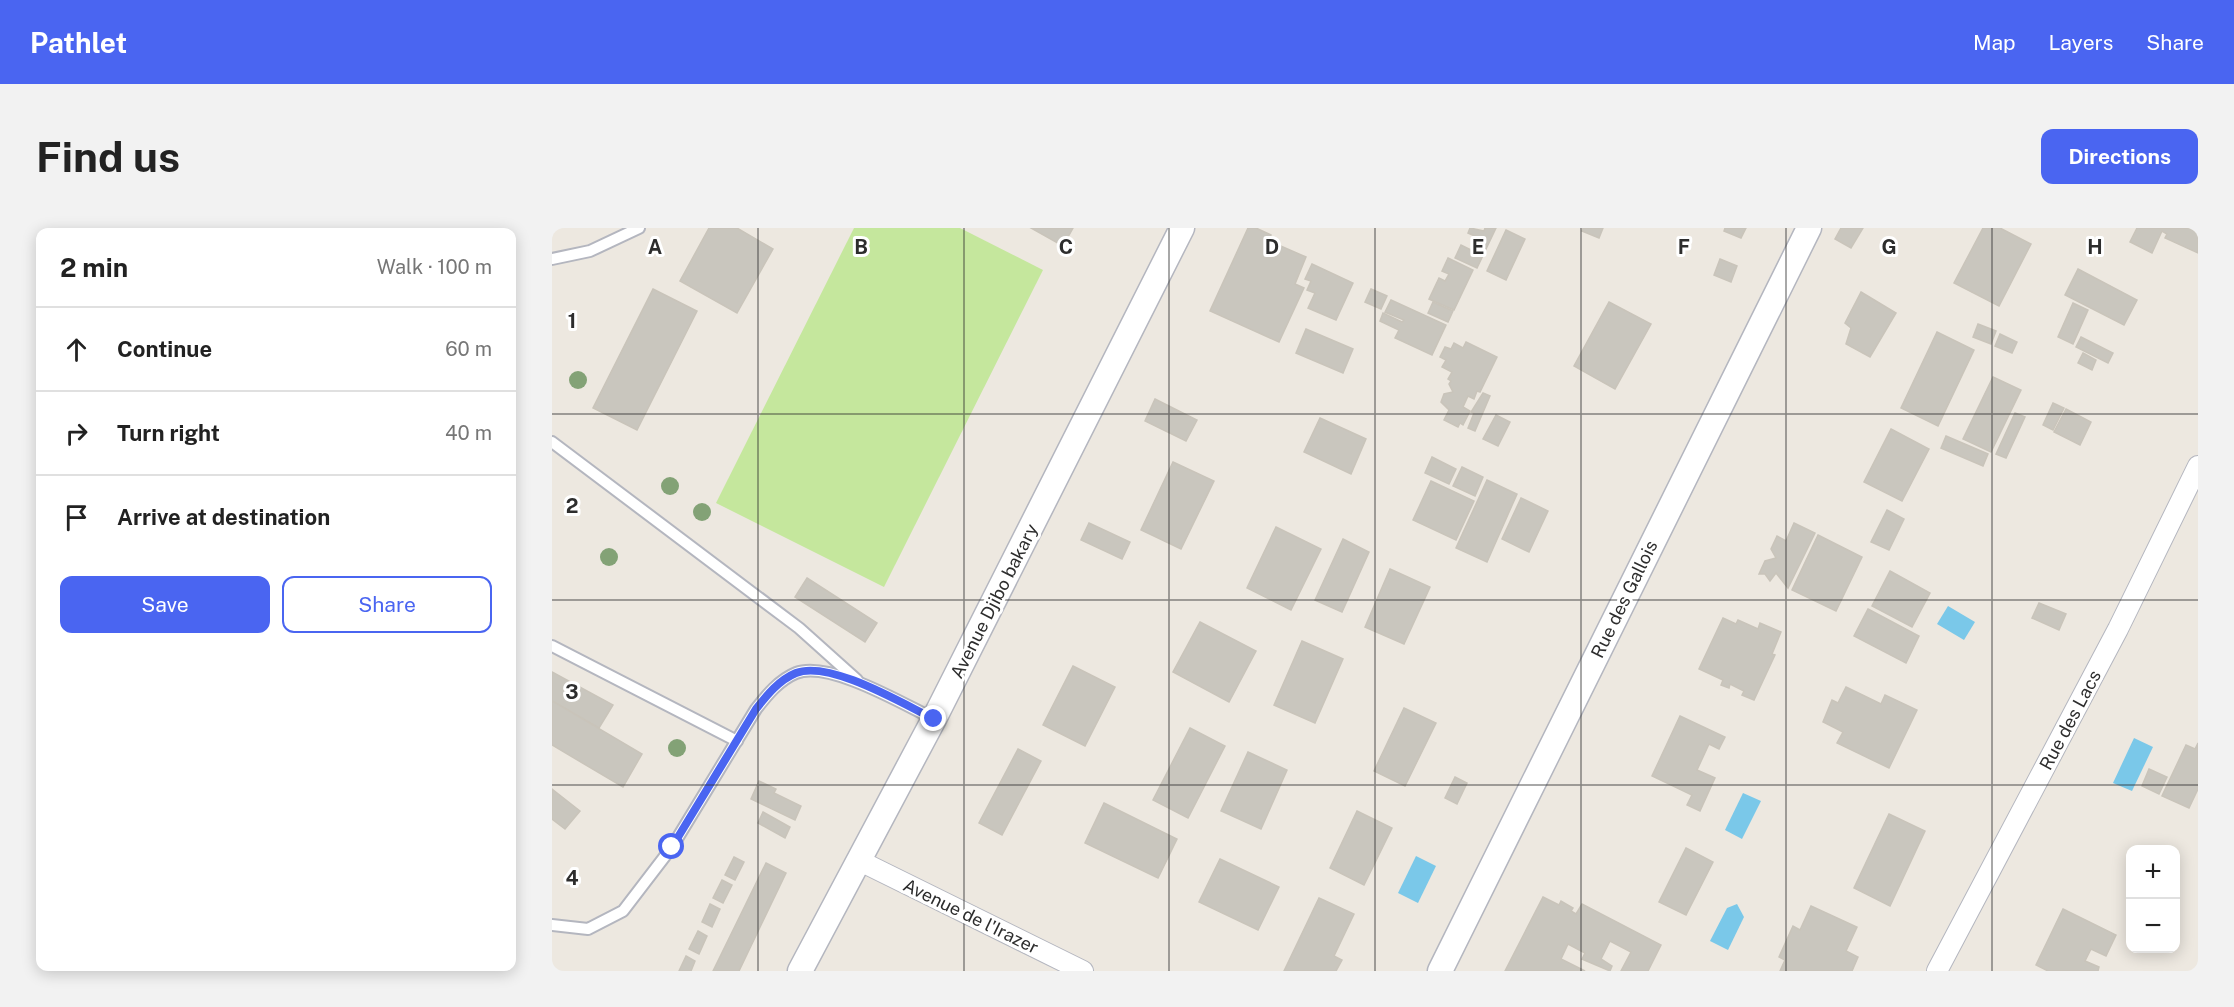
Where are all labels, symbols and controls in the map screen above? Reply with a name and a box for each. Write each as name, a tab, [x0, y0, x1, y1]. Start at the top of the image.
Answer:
text: Pathlet	[30, 26, 127, 59]
text: Map	[1973, 30, 2016, 55]
text: Layers	[2049, 30, 2113, 55]
text: Share	[2146, 30, 2204, 55]
button: Directions	[2041, 129, 2198, 184]
text: Find us	[36, 132, 180, 181]
text: A	[648, 235, 662, 259]
text: B	[854, 235, 868, 259]
text: C	[1059, 235, 1073, 259]
text: D	[1265, 235, 1279, 259]
text: E	[1472, 235, 1484, 259]
text: F	[1678, 235, 1690, 259]
text: G	[1881, 235, 1897, 259]
text: H	[2087, 235, 2103, 259]
text: 2 min	[60, 252, 128, 283]
text: Walk · 100 m	[377, 255, 492, 279]
text: 1	[568, 309, 576, 333]
icon: ahead	[60, 333, 93, 366]
text: Continue	[117, 336, 212, 362]
text: 60 m	[445, 337, 492, 361]
icon: right	[60, 417, 93, 450]
text: Turn right	[117, 420, 220, 446]
text: 40 m	[445, 421, 492, 445]
text: 2	[566, 494, 578, 518]
icon: arrive	[60, 501, 93, 534]
text: Arrive at destination	[117, 504, 330, 530]
street label: Avenue Djibo bakary	[946, 520, 1042, 682]
street label: Rue des Gallois	[1586, 537, 1662, 661]
button: Save	[60, 576, 270, 633]
button: Share	[282, 576, 492, 633]
street label: Rue des Lacs	[2035, 667, 2105, 773]
text: 3	[565, 680, 579, 704]
route end	[920, 705, 946, 731]
route start	[658, 833, 684, 859]
map controls	[2126, 845, 2180, 953]
button: +	[2126, 845, 2180, 899]
text: 4	[565, 866, 579, 890]
street label: Avenue de l'Irazer	[900, 874, 1042, 958]
button: −	[2126, 899, 2180, 953]

